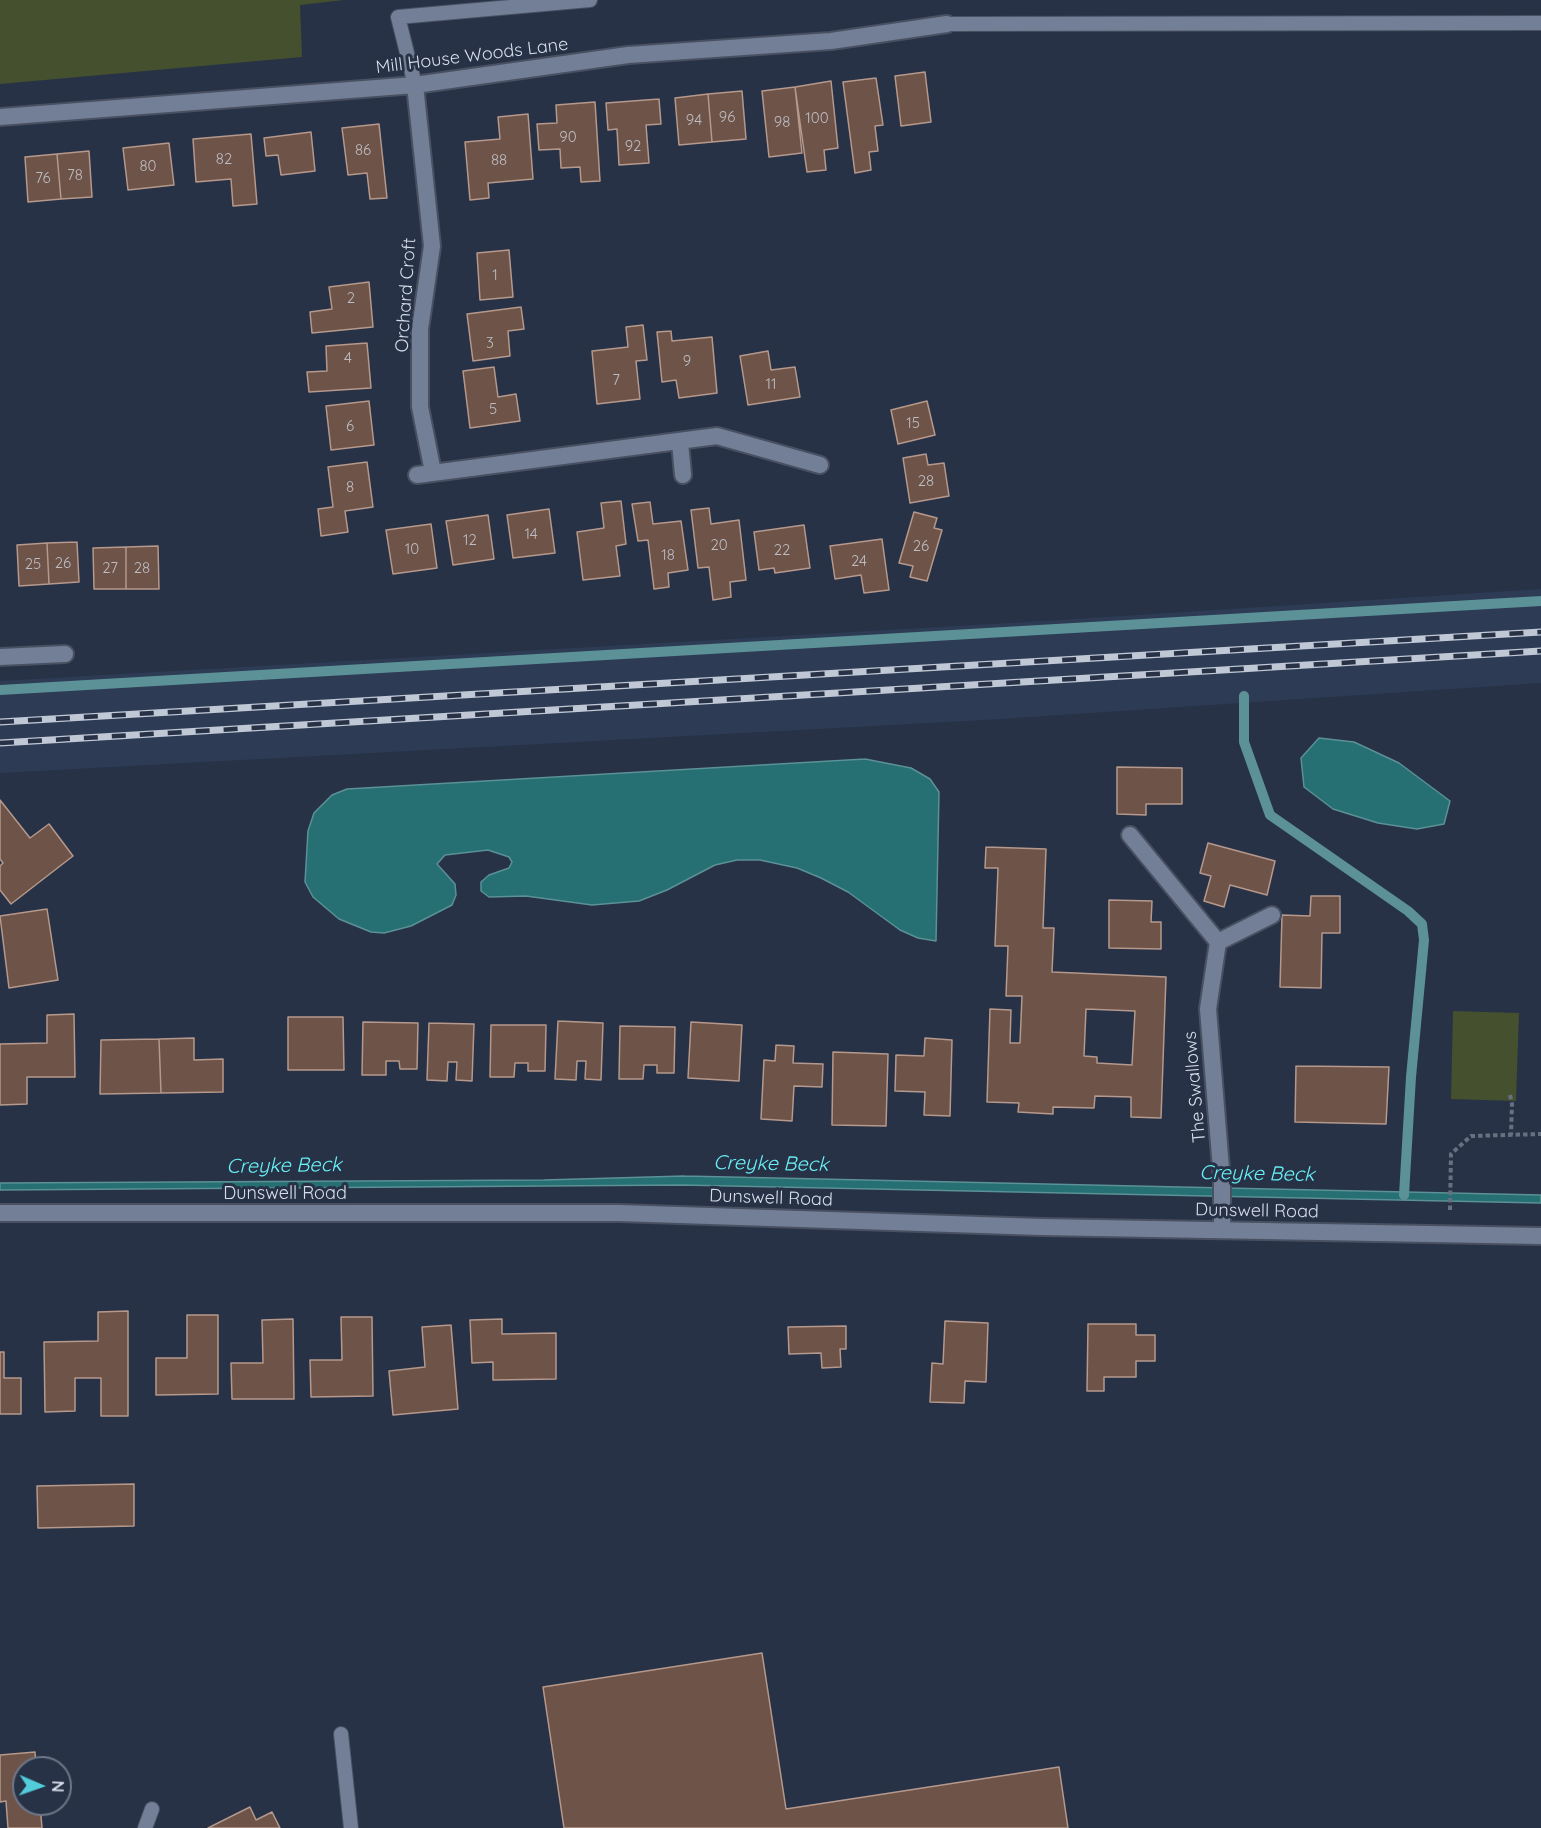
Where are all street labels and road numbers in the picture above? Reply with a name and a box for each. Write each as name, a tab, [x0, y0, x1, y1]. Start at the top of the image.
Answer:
street label: Mill House Woods Lane	[375, 33, 569, 79]
street label: Orchard Croft	[391, 237, 421, 353]
street label: The Swallows	[1179, 1030, 1211, 1144]
street label: Dunswell Road	[223, 1183, 347, 1205]
street label: Dunswell Road	[709, 1185, 833, 1211]
street label: Dunswell Road	[1195, 1199, 1319, 1223]

